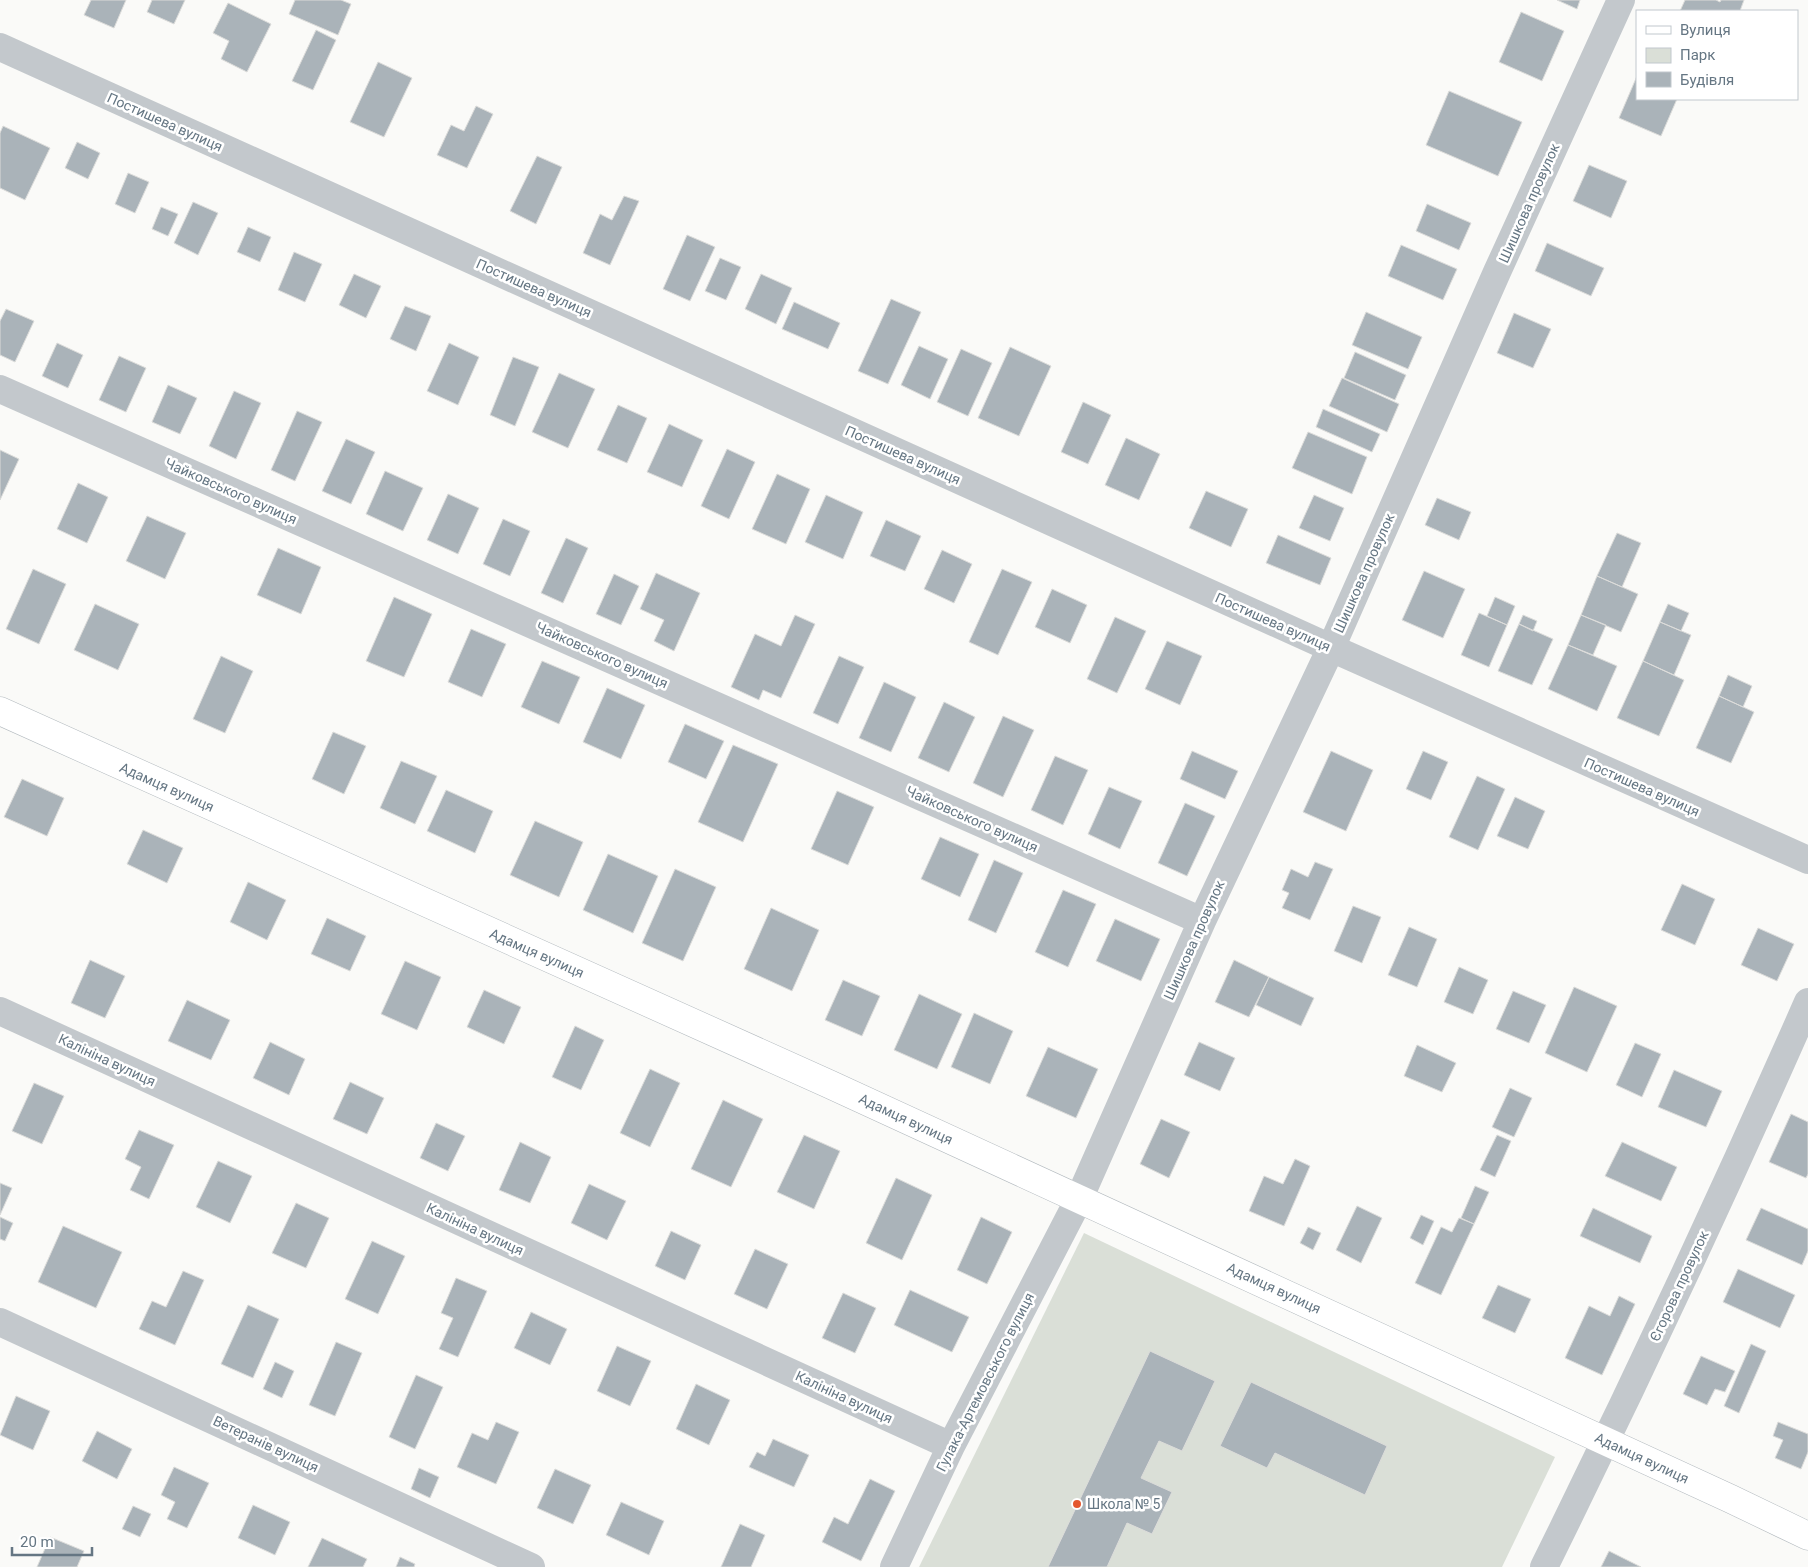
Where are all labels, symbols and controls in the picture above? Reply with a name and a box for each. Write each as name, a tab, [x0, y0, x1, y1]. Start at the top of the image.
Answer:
legend	[1636, 10, 1798, 100]
text: Вулиця	[1680, 21, 1731, 39]
text: Парк	[1680, 46, 1715, 64]
text: Будівля	[1680, 71, 1734, 89]
street label: Постишева вулиця	[105, 89, 225, 155]
street label: Шишкова провулок	[1495, 140, 1563, 265]
street label: Постишева вулиця	[474, 255, 594, 321]
street label: Постишева вулиця	[843, 422, 963, 488]
street label: Чайковського вулиця	[163, 455, 299, 527]
street label: Шишкова провулок	[1330, 510, 1398, 635]
street label: Постишева вулиця	[1213, 589, 1333, 655]
street label: Чайковського вулиця	[534, 619, 670, 691]
street label: Постишева вулиця	[1582, 754, 1702, 820]
street label: Адамця вулиця	[117, 759, 217, 815]
street label: Чайковського вулиця	[904, 783, 1040, 855]
street label: Шишкова провулок	[1160, 877, 1228, 1002]
street label: Адамця вулиця	[487, 925, 587, 981]
street label: Калініна вулиця	[56, 1031, 158, 1089]
street label: Адамця вулиця	[857, 1090, 955, 1148]
street label: Калініна вулиця	[424, 1200, 526, 1258]
street label: Єгорова провулок	[1646, 1228, 1712, 1344]
street label: Адамця вулиця	[1225, 1259, 1323, 1317]
street label: Гулака-Артемовського вулиця	[933, 1290, 1037, 1474]
street label: Калініна вулиця	[793, 1368, 895, 1426]
street label: Ветеранів вулиця	[211, 1413, 321, 1475]
street label: Адамця вулиця	[1593, 1429, 1691, 1487]
place label: Школа № 5	[1087, 1496, 1161, 1512]
marker: Школа № 5	[1071, 1498, 1083, 1510]
scale bar	[12, 1524, 92, 1556]
text: 20 m	[20, 1533, 54, 1551]

